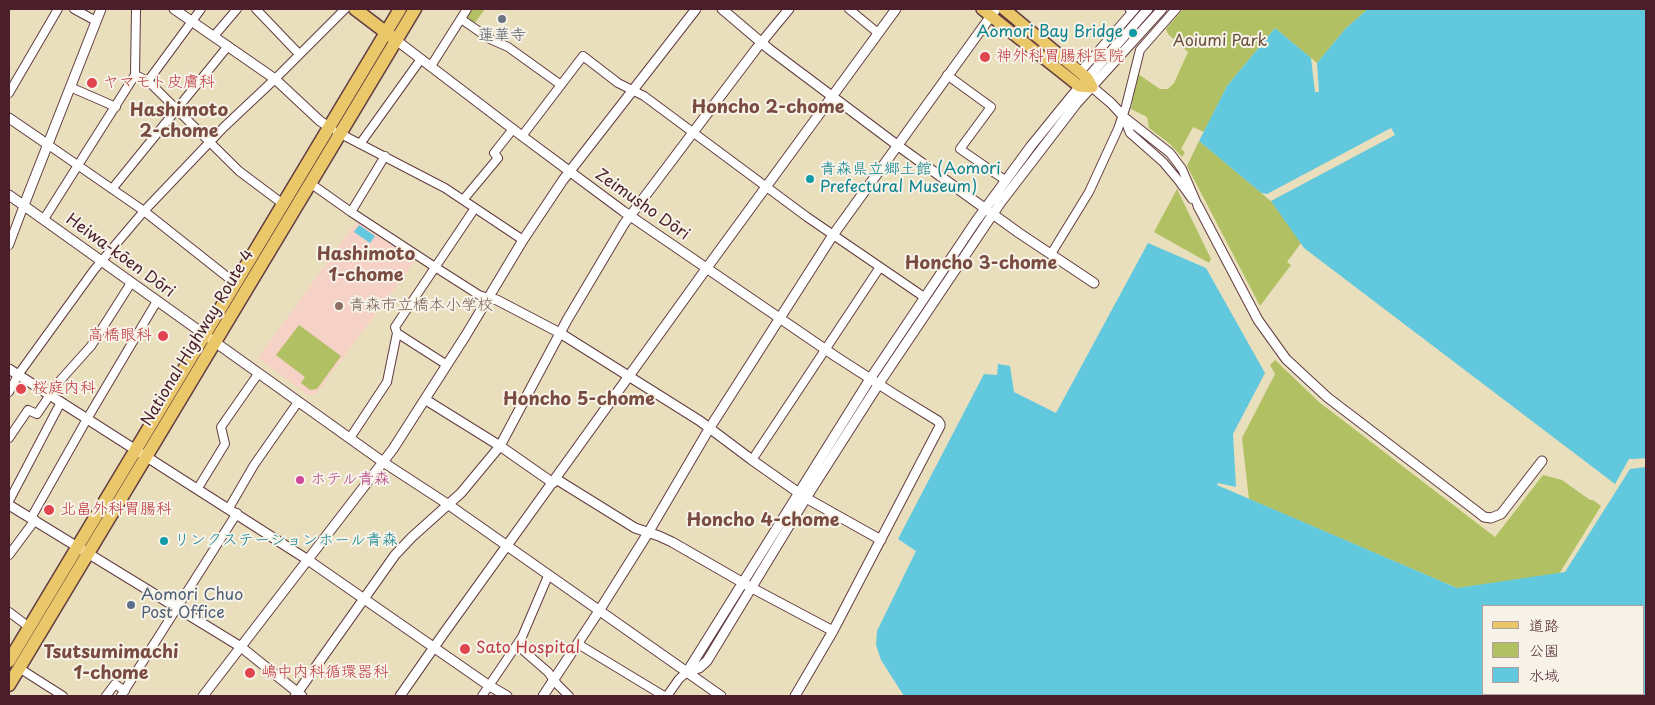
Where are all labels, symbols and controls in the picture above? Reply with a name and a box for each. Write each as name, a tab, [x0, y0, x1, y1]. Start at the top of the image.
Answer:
marker: 蓮華寺	[496, 13, 508, 25]
place label: Aomori Bay Bridge	[977, 23, 1123, 43]
place label: 蓮華寺	[478, 26, 526, 46]
marker: Aomori Bay Bridge	[1127, 27, 1139, 39]
park label: Aoiumi Park	[1173, 32, 1267, 52]
place label: 神外科胃腸科医院	[996, 47, 1124, 67]
marker: 神外科胃腸科医院	[978, 50, 992, 64]
place label: ヤマモト皮膚科	[103, 73, 215, 93]
marker: ヤマモト皮膚科	[85, 76, 99, 90]
district label: Honcho 2-chome	[691, 97, 845, 119]
district label: Hashimoto 2-chome	[130, 100, 228, 142]
place label: 青森県立郷土館 (Aomori Prefectural Museum)	[820, 160, 1001, 198]
street label: Zeimusho Dōri	[591, 165, 693, 245]
marker: 青森県立郷土館 (Aomori Prefectural Museum)	[804, 173, 816, 185]
street label: Heiwa-kōen Dōri	[62, 210, 178, 302]
district label: Hashimoto 1-chome	[317, 244, 415, 286]
street label: National Highway Route 4	[138, 246, 258, 430]
district label: Honcho 3-chome	[905, 253, 1057, 275]
place label: 青森市立橋本小学校	[349, 296, 493, 316]
marker: 青森市立橋本小学校	[333, 300, 345, 312]
place label: 高橋眼科	[88, 326, 152, 346]
marker: 高橋眼科	[156, 329, 170, 343]
place label: 桜庭内科	[32, 379, 96, 399]
marker: 桜庭内科	[14, 382, 28, 396]
district label: Honcho 5-chome	[503, 389, 655, 411]
place label: ホテル青森	[310, 470, 390, 490]
marker: ホテル青森	[294, 474, 306, 486]
place label: 北畠外科胃腸科	[60, 500, 172, 520]
marker: 北畠外科胃腸科	[42, 503, 56, 517]
district label: Honcho 4-chome	[686, 510, 840, 532]
place label: リンクステーションホール青森	[174, 531, 398, 551]
marker: リンクステーションホール青森	[158, 535, 170, 547]
place label: Aomori Chuo Post Office	[141, 586, 243, 624]
marker: Aomori Chuo Post Office	[125, 599, 137, 611]
legend	[1482, 605, 1645, 695]
text: 道路	[1529, 613, 1559, 636]
text: 公園	[1529, 638, 1559, 661]
place label: Sato Hospital	[476, 639, 580, 659]
district label: Tsutsumimachi 1-chome	[43, 642, 179, 684]
marker: Sato Hospital	[458, 642, 472, 656]
place label: 嶋中内科循環器科	[261, 663, 389, 683]
text: 水域	[1529, 663, 1559, 686]
marker: 嶋中内科循環器科	[243, 666, 257, 680]

